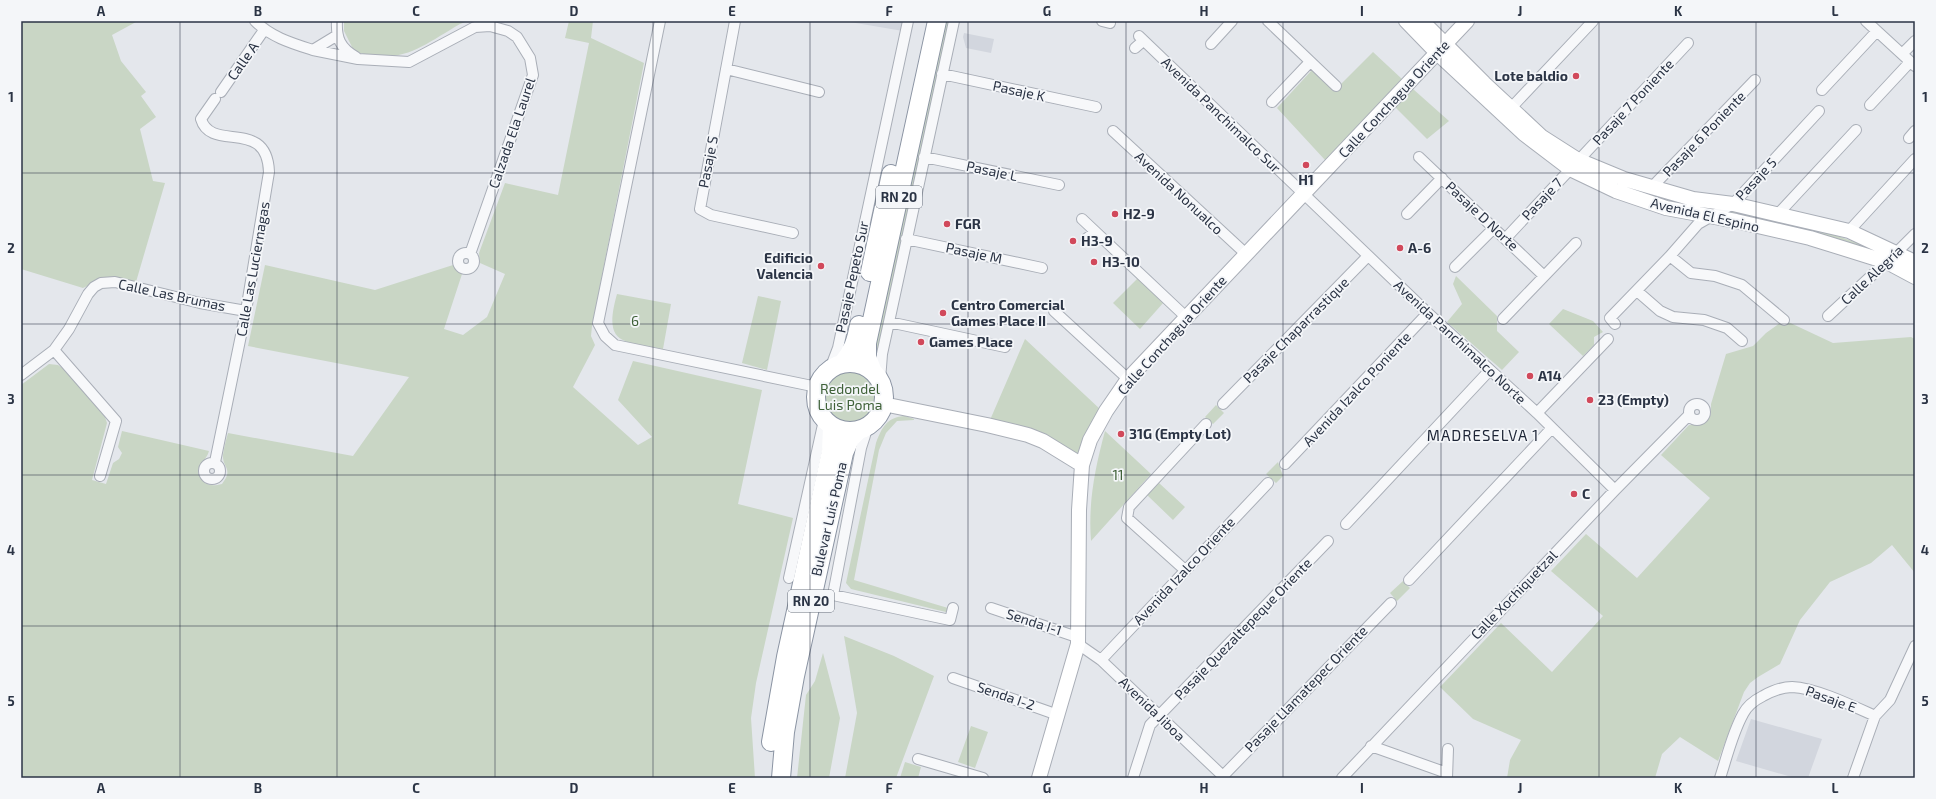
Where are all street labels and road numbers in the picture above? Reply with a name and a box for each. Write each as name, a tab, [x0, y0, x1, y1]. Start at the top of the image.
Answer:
street label: Calle Conchagua Oriente	[1335, 36, 1453, 161]
street label: Calle A	[223, 38, 262, 83]
street label: Avenida Panchimalco Sur	[1158, 53, 1285, 176]
street label: Pasaje 7 Poniente	[1588, 55, 1677, 148]
street label: Calzada Ela Laurel	[485, 74, 539, 191]
street label: Pasaje K	[991, 77, 1048, 104]
street label: Pasaje 6 Poniente	[1659, 87, 1749, 180]
street label: Pasaje S	[694, 134, 721, 189]
street label: Avenida Nonualco	[1132, 147, 1227, 238]
street label: Pasaje 5	[1732, 154, 1780, 204]
street label: Pasaje L	[965, 157, 1019, 184]
street label: Pasaje 7	[1518, 174, 1566, 223]
street label: Pasaje D Norte	[1442, 178, 1522, 254]
road number: RN 20	[876, 186, 922, 208]
street label: Avenida El Espino	[1649, 194, 1761, 235]
street label: Calle Las Luciernagas	[232, 200, 273, 338]
street label: Pasaje Pepeto Sur	[831, 219, 872, 334]
street label: Pasaje M	[944, 238, 1004, 267]
street label: Calle Alegría	[1837, 241, 1906, 308]
street label: Calle Conchagua Oriente	[1113, 271, 1230, 398]
street label: Pasaje Chaparrastique	[1239, 273, 1352, 386]
street label: Calle Las Brumas	[117, 275, 227, 314]
street label: Avenida Panchimalco Norte	[1391, 276, 1530, 407]
street label: Avenida Izalco Poniente	[1299, 328, 1414, 449]
street label: Bulevar Luis Poma	[807, 460, 850, 578]
street label: Avenida Izalco Oriente	[1129, 513, 1238, 628]
street label: Calle Xochiquetzal	[1467, 546, 1561, 643]
street label: Pasaje Quezaltepeque Oriente	[1170, 554, 1315, 703]
road number: RN 20	[788, 590, 834, 612]
street label: Senda I-1	[1004, 605, 1064, 638]
street label: Pasaje Llamatepec Oriente	[1241, 622, 1371, 755]
street label: Avenida Jiboa	[1116, 673, 1189, 744]
street label: Senda I-2	[975, 678, 1037, 713]
street label: Pasaje E	[1804, 682, 1859, 716]

